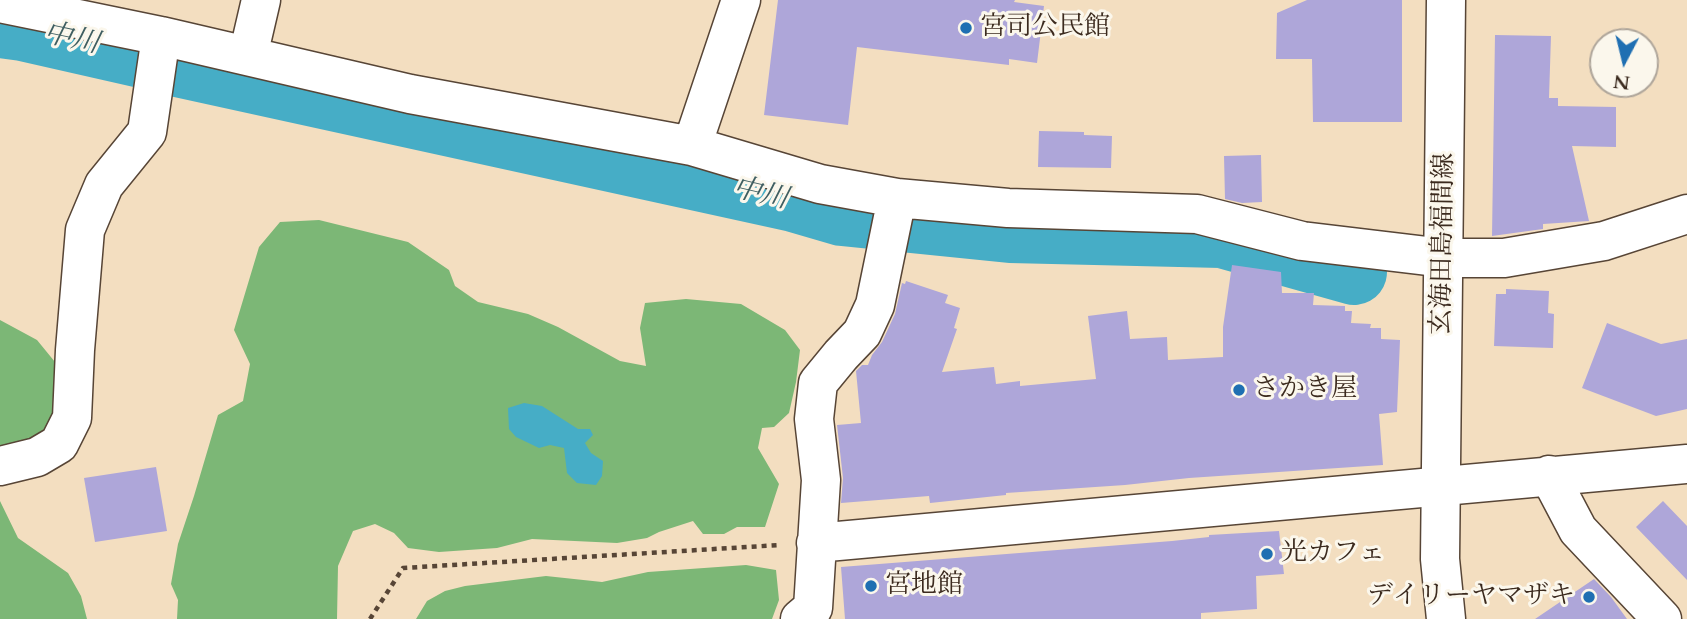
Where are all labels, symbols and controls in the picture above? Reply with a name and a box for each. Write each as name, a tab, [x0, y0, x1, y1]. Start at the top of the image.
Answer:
place label: 宮司公民館	[980, 12, 1110, 44]
water label: 中川	[40, 18, 102, 62]
marker: 宮司公民館	[958, 20, 974, 36]
north arrow	[1589, 28, 1659, 98]
text: N	[1612, 68, 1631, 96]
street label: 玄海田島福間線	[1427, 153, 1461, 335]
water label: 中川	[729, 172, 791, 218]
place label: さかき屋	[1253, 374, 1357, 406]
marker: さかき屋	[1231, 382, 1247, 398]
place label: 光カフェ	[1281, 538, 1385, 570]
marker: 光カフェ	[1259, 546, 1275, 562]
place label: 宮地館	[885, 570, 963, 602]
marker: 宮地館	[863, 578, 879, 594]
place label: デイリーヤマザキ	[1367, 581, 1575, 613]
marker: デイリーヤマザキ	[1581, 589, 1597, 605]

